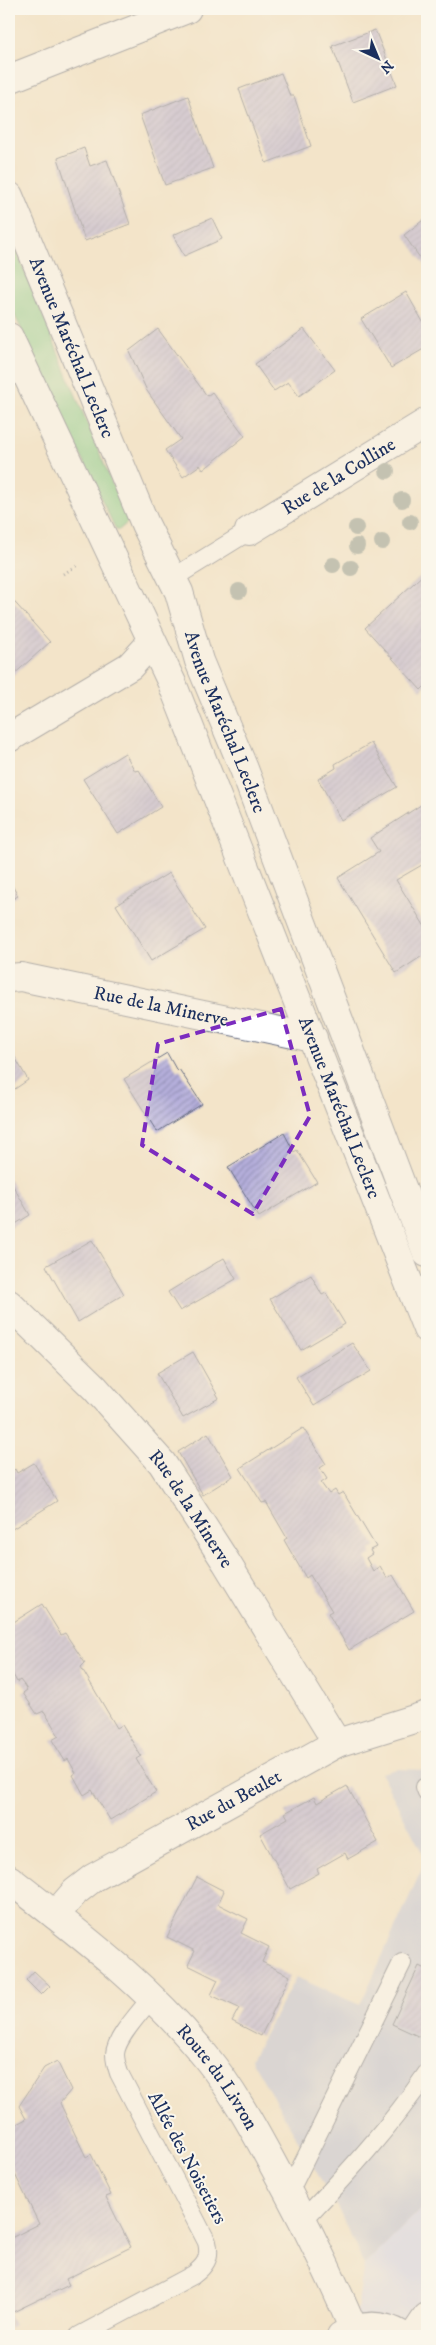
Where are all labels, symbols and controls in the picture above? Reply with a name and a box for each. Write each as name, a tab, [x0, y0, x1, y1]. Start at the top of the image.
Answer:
north arrow	[354, 32, 404, 82]
text: N	[376, 56, 397, 77]
street label: Avenue Maréchal Leclerc	[24, 254, 120, 441]
street label: Rue de la Colline	[278, 433, 400, 520]
street label: Avenue Maréchal Leclerc	[179, 628, 271, 816]
street label: Rue de la Minerve	[92, 981, 230, 1031]
street label: Avenue Maréchal Leclerc	[293, 1013, 386, 1202]
street label: Rue de la Minerve	[144, 1445, 238, 1572]
street label: Rue du Beulet	[182, 1765, 285, 1836]
street label: Route du Livron	[172, 2019, 263, 2134]
street label: Allée des Noisetiers	[142, 2088, 232, 2228]

